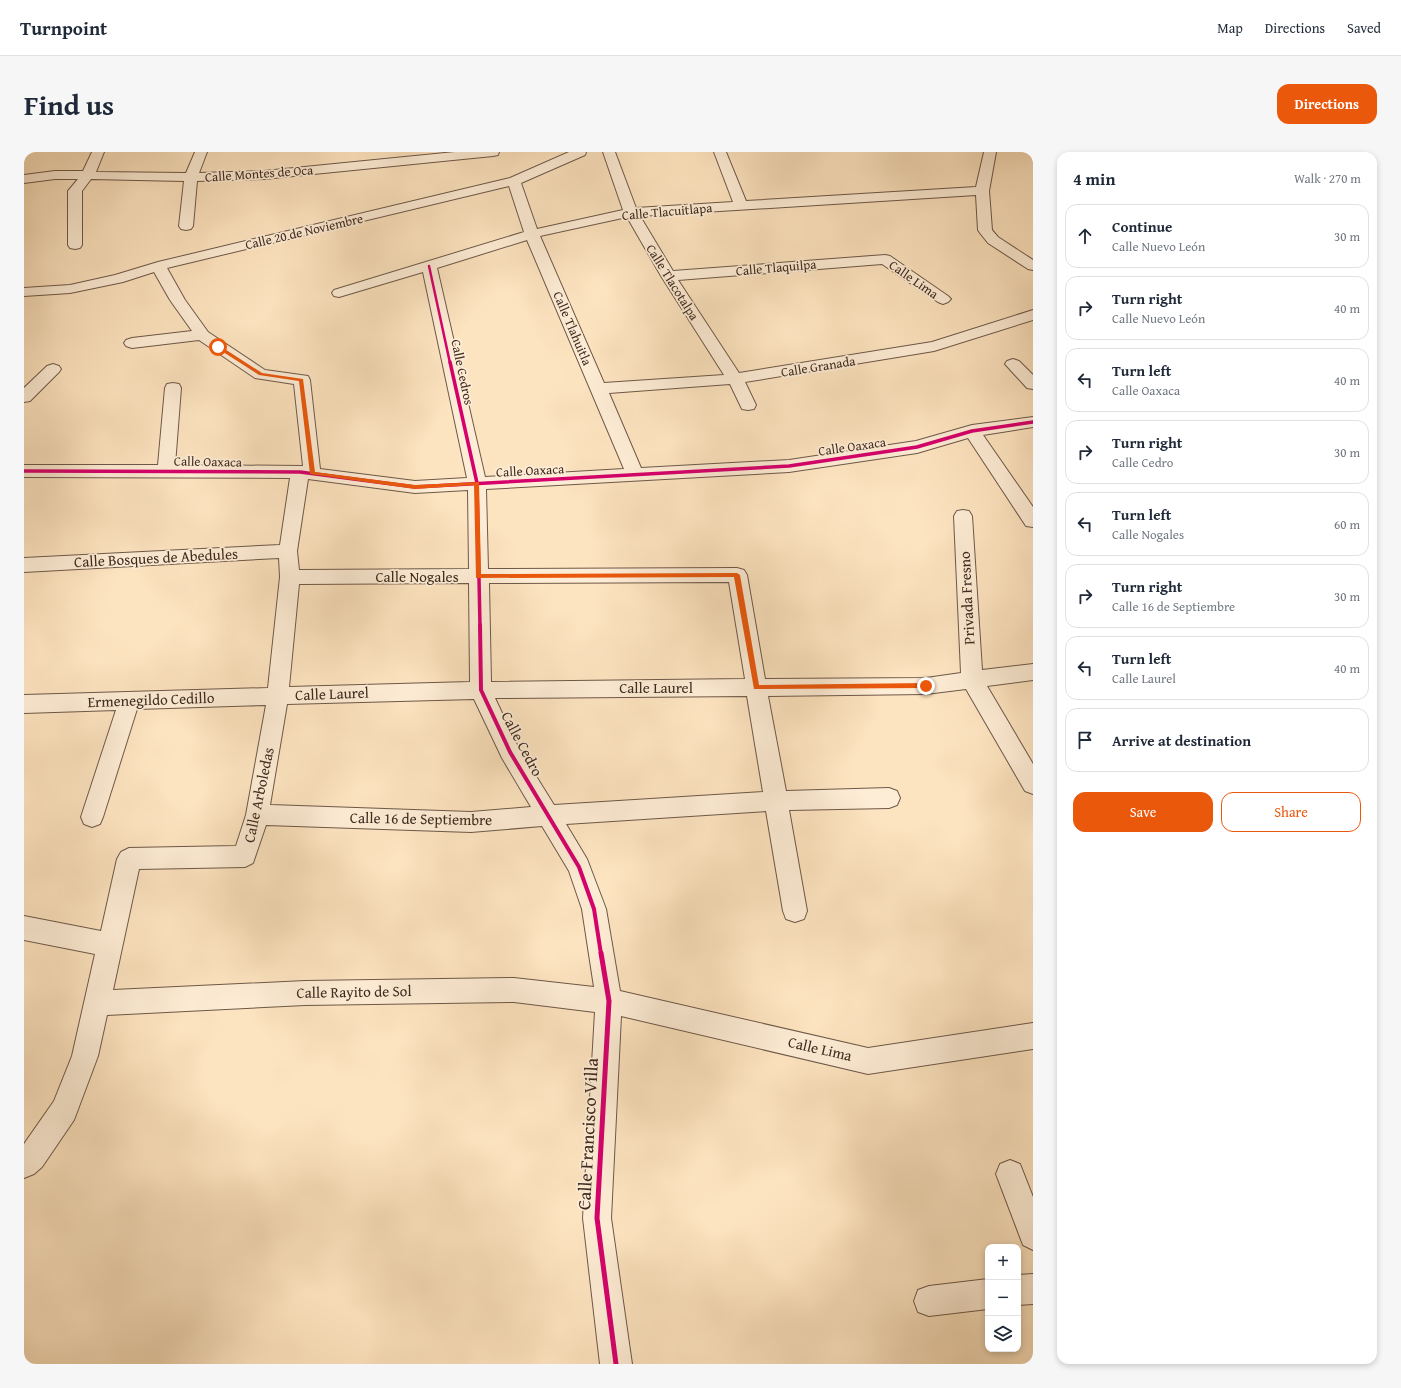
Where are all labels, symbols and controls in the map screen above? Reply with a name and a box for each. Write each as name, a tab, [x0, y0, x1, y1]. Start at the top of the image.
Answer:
text: Turnpoint	[20, 14, 107, 42]
text: Map	[1217, 18, 1243, 38]
text: Directions	[1265, 18, 1325, 38]
text: Saved	[1347, 18, 1381, 38]
text: Find us	[24, 84, 114, 125]
button: Directions	[1277, 84, 1377, 124]
street label: Calle Montes de Oca	[204, 160, 315, 187]
text: 4 min	[1073, 166, 1115, 191]
text: Walk · 270 m	[1294, 169, 1361, 188]
street label: Calle Tlacuitlapa	[621, 198, 714, 225]
street label: Calle 20 de Noviembre	[243, 209, 365, 254]
text: Continue	[1112, 216, 1173, 237]
icon: ahead	[1074, 225, 1096, 247]
text: 30 m	[1334, 227, 1360, 246]
text: Calle Nuevo León	[1112, 237, 1205, 256]
street label: Calle Tlacotalpa	[642, 241, 704, 325]
street label: Calle Tlaquilpa	[735, 254, 818, 280]
street label: Calle Lima	[885, 256, 943, 304]
street label: Calle Tlahuitla	[548, 288, 597, 369]
text: Turn right	[1112, 288, 1183, 309]
icon: right	[1074, 297, 1096, 319]
text: 40 m	[1334, 299, 1360, 318]
text: Calle Nuevo León	[1112, 309, 1205, 328]
route start	[209, 338, 227, 356]
street label: Calle Cedros	[446, 338, 479, 407]
street label: Calle Granada	[780, 351, 857, 382]
text: Turn left	[1112, 360, 1171, 381]
icon: left	[1074, 369, 1096, 391]
text: 40 m	[1334, 371, 1360, 390]
text: Calle Oaxaca	[1112, 381, 1180, 400]
street label: Calle Oaxaca	[817, 432, 888, 461]
text: Turn right	[1112, 432, 1183, 453]
icon: right	[1074, 441, 1096, 463]
text: 30 m	[1334, 443, 1360, 462]
street label: Calle Oaxaca	[174, 451, 243, 472]
text: Calle Cedro	[1112, 453, 1173, 472]
street label: Calle Oaxaca	[495, 459, 565, 482]
text: Turn left	[1112, 504, 1171, 525]
icon: left	[1074, 513, 1096, 535]
text: 60 m	[1334, 515, 1360, 534]
text: Calle Nogales	[1112, 525, 1184, 544]
street label: Calle Bosques de Abedules	[74, 543, 238, 572]
street label: Privada Fresno	[954, 550, 979, 645]
street label: Calle Nogales	[375, 566, 459, 587]
text: Turn right	[1112, 576, 1183, 597]
icon: right	[1074, 585, 1096, 607]
text: 30 m	[1334, 587, 1360, 606]
text: Calle 16 de Septiembre	[1112, 597, 1235, 616]
text: Turn left	[1112, 648, 1171, 669]
icon: left	[1074, 657, 1096, 679]
text: 40 m	[1334, 659, 1360, 678]
text: Calle Laurel	[1112, 669, 1176, 688]
street label: Calle Laurel	[619, 677, 693, 698]
route end	[917, 677, 935, 695]
street label: Calle Laurel	[295, 682, 369, 705]
street label: Ermenegildo Cedillo	[87, 687, 215, 712]
street label: Calle Cedro	[497, 708, 548, 780]
icon: arrive	[1074, 729, 1096, 751]
text: Arrive at destination	[1112, 730, 1251, 751]
street label: Calle Arboledas	[238, 745, 279, 845]
button: Save	[1073, 792, 1213, 832]
button: Share	[1221, 792, 1361, 832]
street label: Calle 16 de Septiembre	[350, 807, 492, 830]
street label: Calle Rayito de Sol	[296, 980, 412, 1003]
street label: Calle Lima	[786, 1031, 854, 1066]
street label: Calle Francisco Villa	[570, 1057, 605, 1211]
map controls	[985, 1244, 1021, 1352]
button: +	[985, 1244, 1021, 1280]
button: −	[985, 1280, 1021, 1316]
button: layers	[985, 1316, 1021, 1352]

